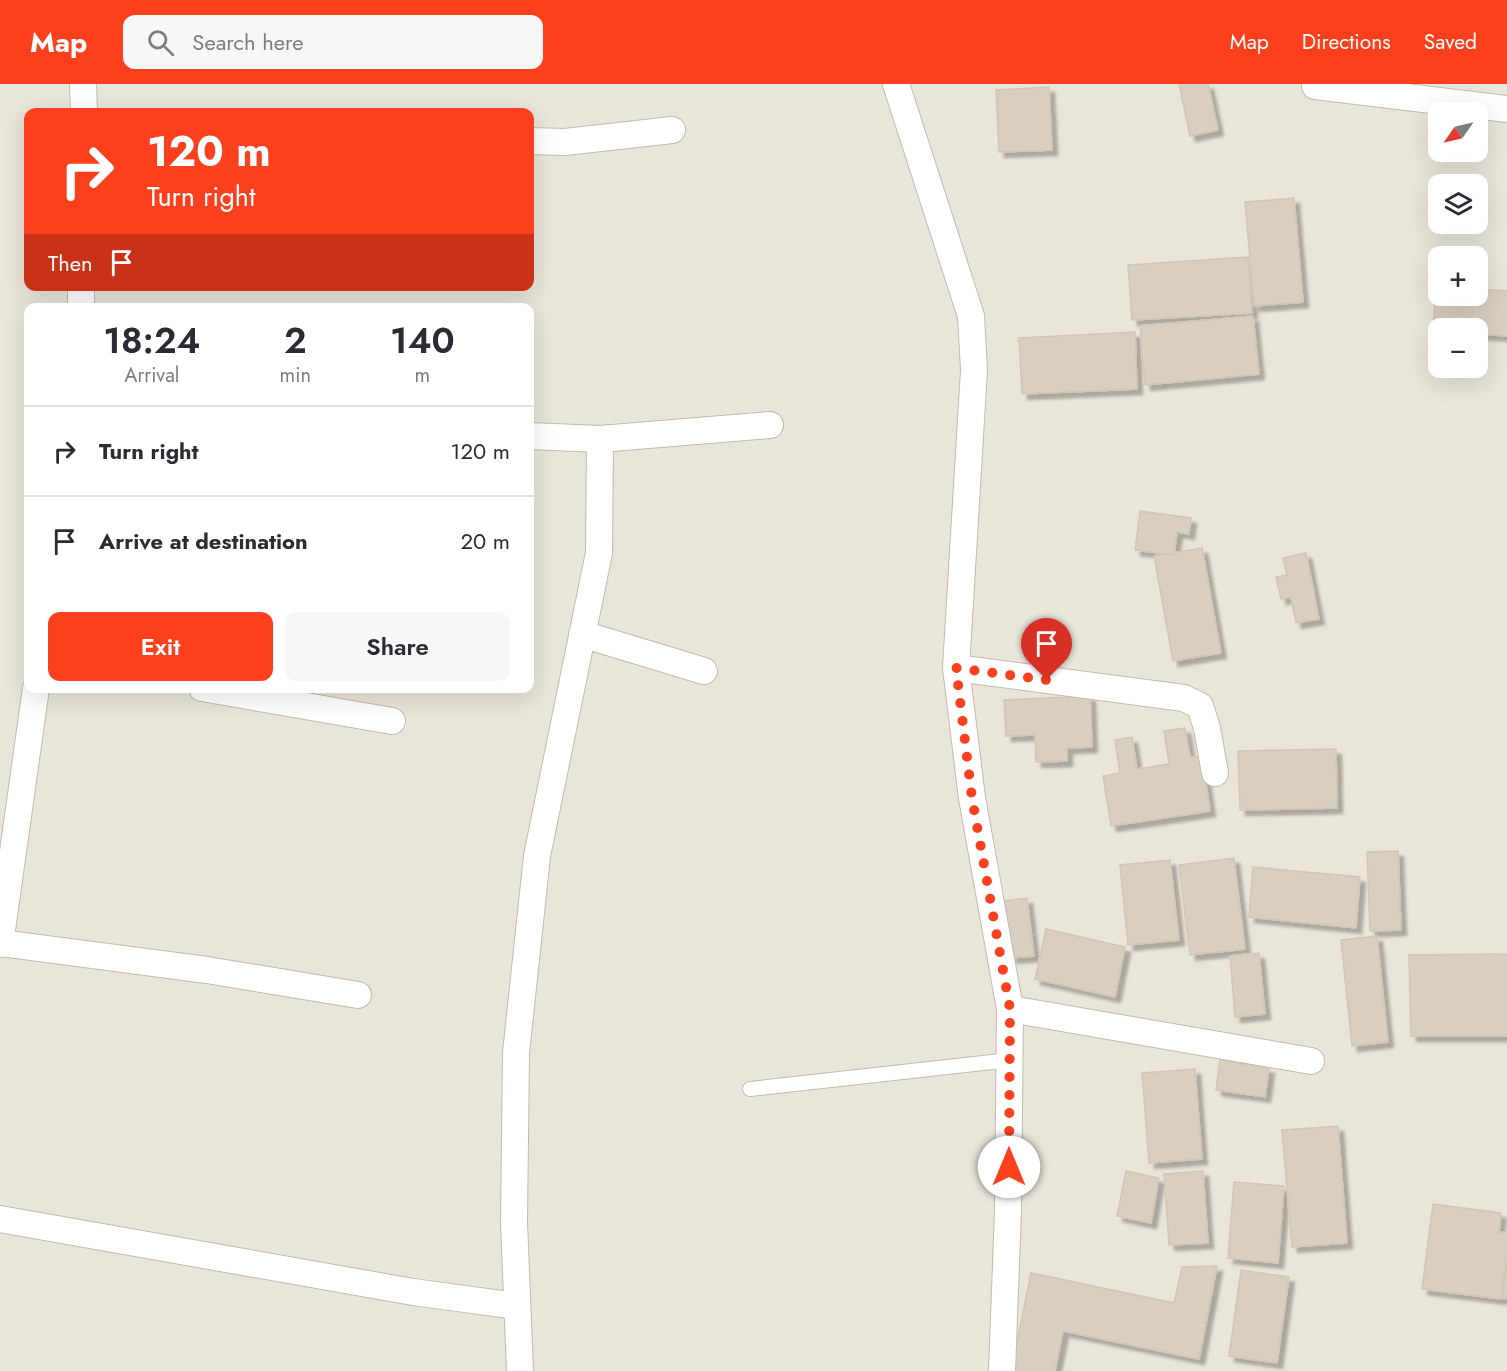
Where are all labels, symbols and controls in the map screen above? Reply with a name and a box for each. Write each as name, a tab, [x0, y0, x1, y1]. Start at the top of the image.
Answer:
search box	[123, 15, 543, 69]
text: Map	[30, 22, 87, 63]
icon: search	[144, 26, 177, 59]
text: Search here	[192, 26, 304, 58]
text: Map	[1230, 27, 1269, 57]
text: Directions	[1302, 27, 1391, 57]
text: Saved	[1424, 27, 1477, 57]
north arrow	[1428, 102, 1488, 162]
map controls	[1428, 102, 1488, 378]
text: 120 m	[147, 121, 271, 182]
icon: right	[48, 132, 126, 210]
button: layers	[1428, 174, 1488, 234]
text: Turn right	[147, 177, 255, 216]
icon: arrive	[105, 246, 138, 279]
button: +	[1428, 246, 1488, 306]
text: Then	[48, 247, 93, 279]
text: 18:24	[103, 314, 200, 366]
text: 2	[284, 314, 307, 366]
text: 140	[390, 314, 455, 366]
button: −	[1428, 318, 1488, 378]
text: Arrival	[124, 361, 179, 390]
text: min	[280, 361, 311, 390]
text: m	[415, 361, 430, 390]
icon: right	[48, 435, 81, 468]
text: Turn right	[99, 435, 199, 467]
text: 120 m	[451, 435, 510, 467]
icon: arrive	[48, 525, 81, 558]
text: Arrive at destination	[99, 525, 308, 557]
text: 20 m	[461, 525, 510, 557]
button: Exit	[48, 612, 273, 681]
button: Share	[285, 612, 510, 681]
pin	[1021, 618, 1072, 680]
icon: arrive	[1030, 627, 1063, 660]
position arrow	[977, 1135, 1041, 1199]

